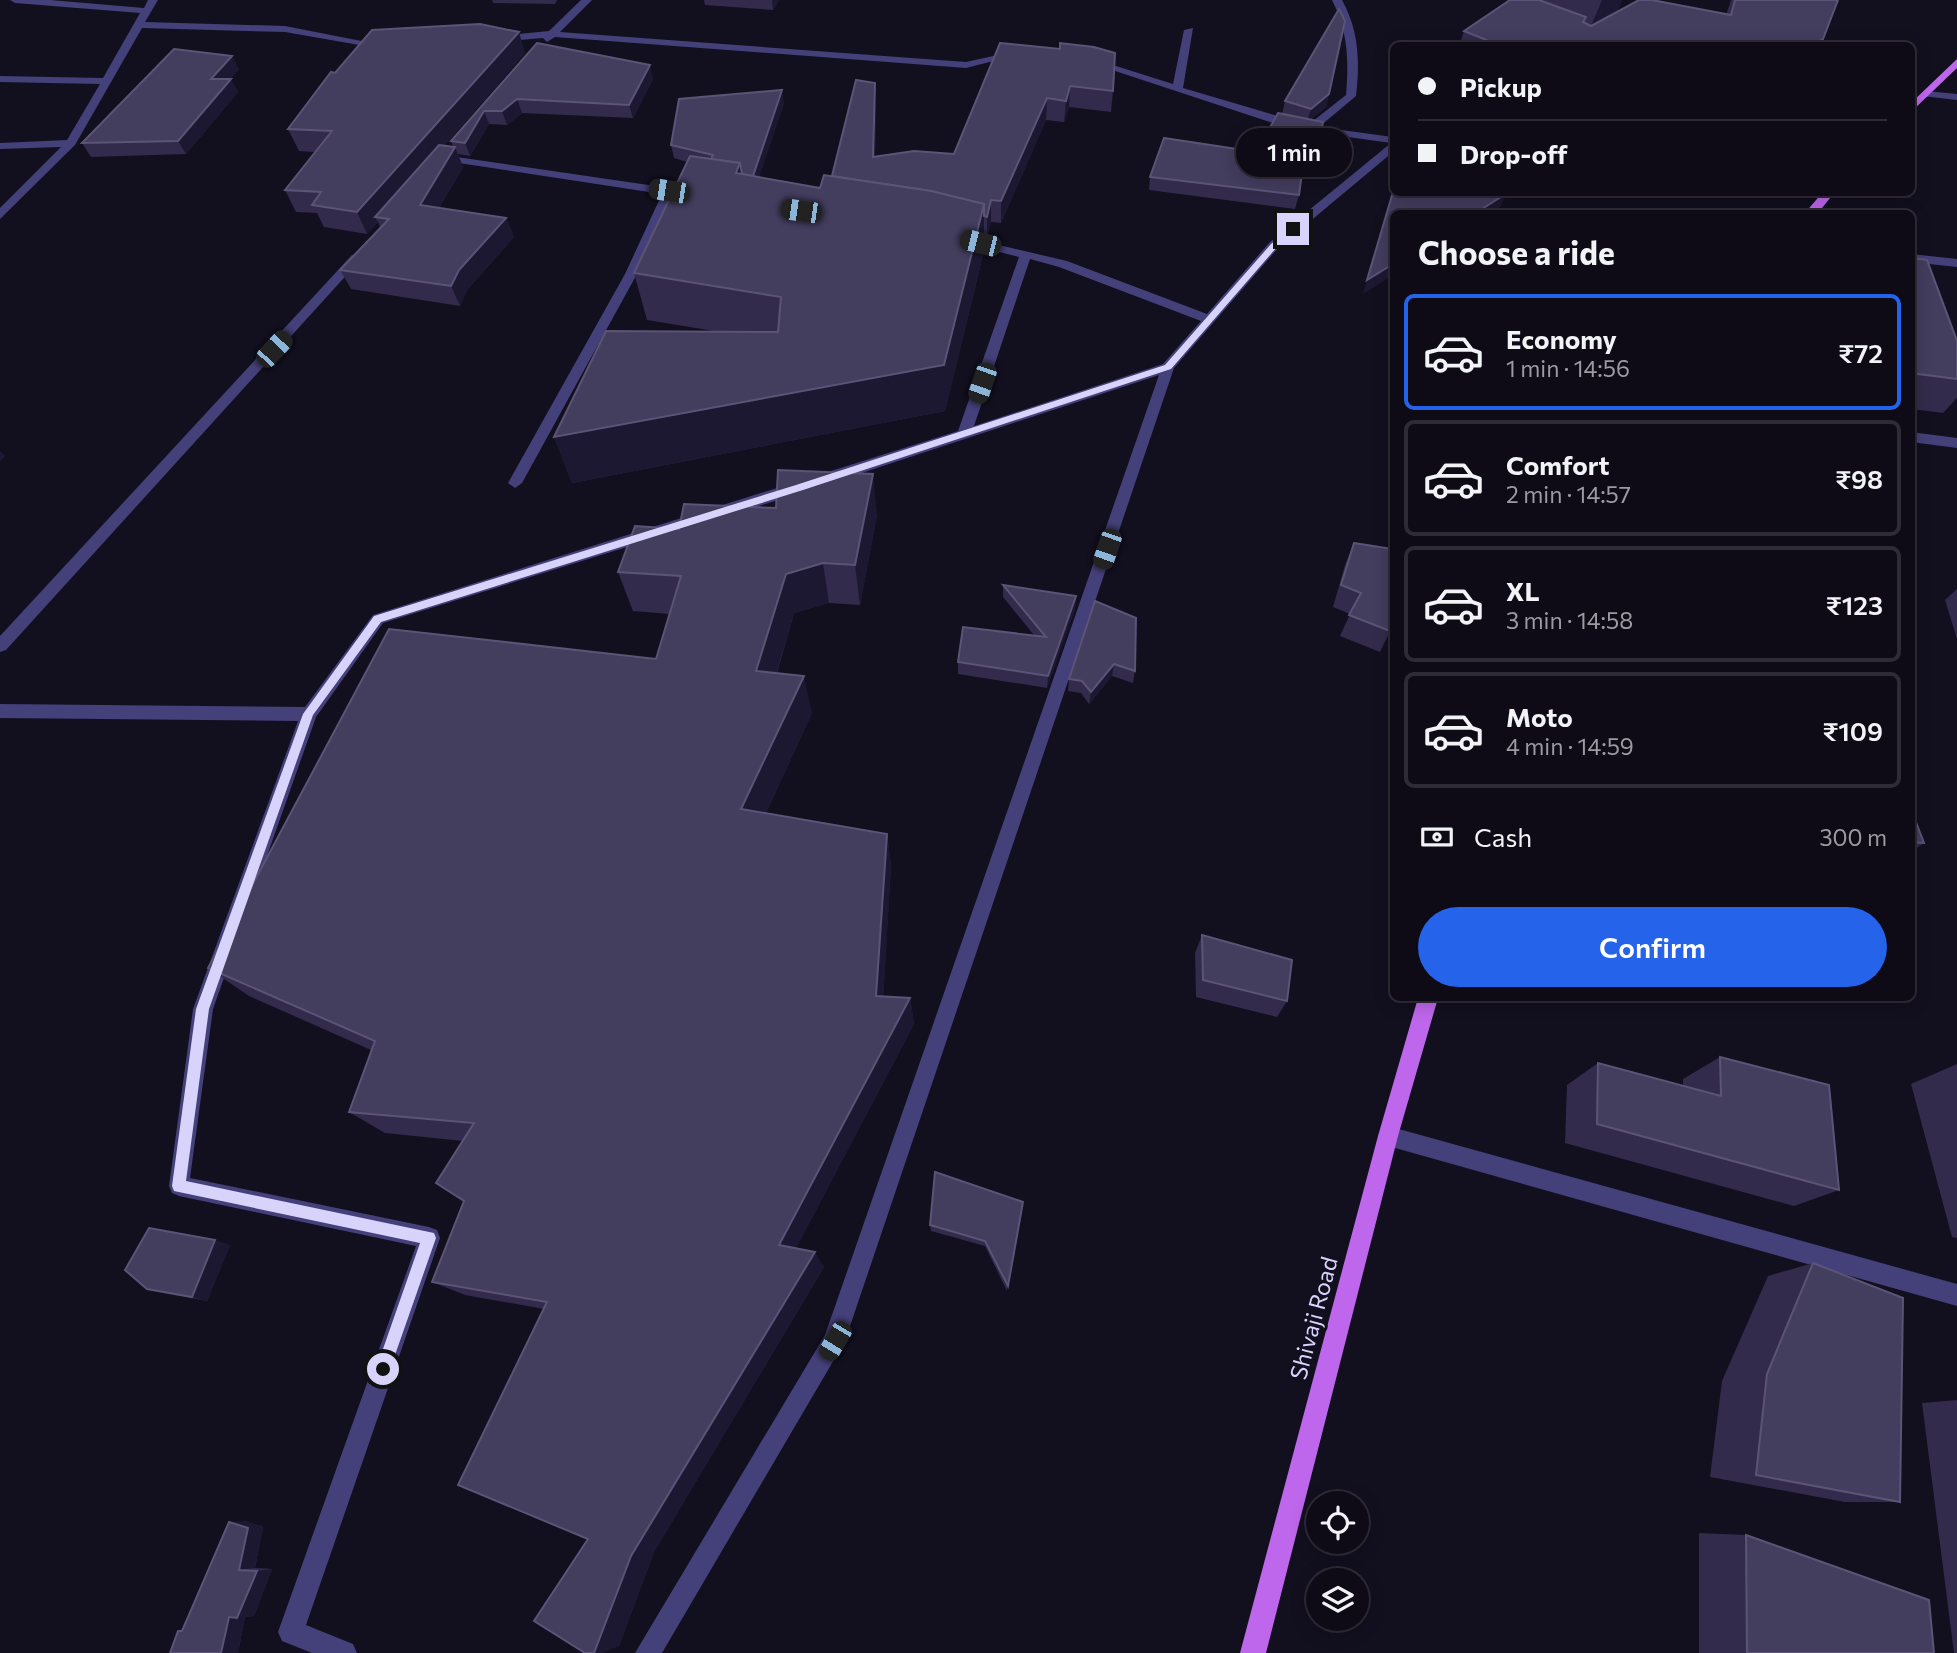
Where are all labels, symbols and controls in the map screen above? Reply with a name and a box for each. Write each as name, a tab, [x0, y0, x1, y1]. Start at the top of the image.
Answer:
text: Pickup	[1460, 71, 1542, 102]
callout: 1 min	[1235, 128, 1351, 176]
text: 1 min	[1267, 138, 1321, 166]
text: Drop-off	[1460, 138, 1567, 169]
car	[647, 177, 692, 205]
car	[779, 198, 824, 224]
route end	[1277, 213, 1309, 245]
car	[958, 228, 1003, 258]
text: Choose a ride	[1418, 232, 1615, 272]
icon: car	[1422, 321, 1485, 384]
text: Economy	[1506, 323, 1617, 354]
car	[252, 326, 297, 372]
text: ₹72	[1838, 337, 1883, 368]
text: 1 min · 14:56	[1506, 354, 1630, 382]
car	[966, 360, 999, 406]
icon: car	[1422, 447, 1485, 510]
text: Comfort	[1506, 449, 1609, 480]
text: ₹98	[1835, 463, 1883, 494]
text: 2 min · 14:57	[1506, 480, 1631, 508]
car	[1091, 526, 1124, 572]
icon: car	[1422, 573, 1485, 636]
text: XL	[1506, 575, 1540, 606]
text: ₹123	[1826, 589, 1883, 620]
text: 3 min · 14:58	[1506, 606, 1633, 634]
icon: car	[1422, 699, 1485, 762]
text: Moto	[1506, 701, 1573, 732]
text: ₹109	[1822, 715, 1883, 746]
text: 4 min · 14:59	[1506, 732, 1634, 760]
icon: cash	[1418, 818, 1456, 856]
text: Cash	[1474, 821, 1532, 852]
text: 300 m	[1819, 823, 1887, 851]
button: Confirm	[1418, 907, 1887, 987]
street label: Shivaji Road	[1283, 1253, 1343, 1383]
car	[816, 1318, 855, 1364]
route start	[367, 1353, 399, 1385]
map controls	[1306, 1491, 1369, 1631]
button: locate	[1306, 1491, 1369, 1554]
button: layers	[1306, 1568, 1369, 1631]

